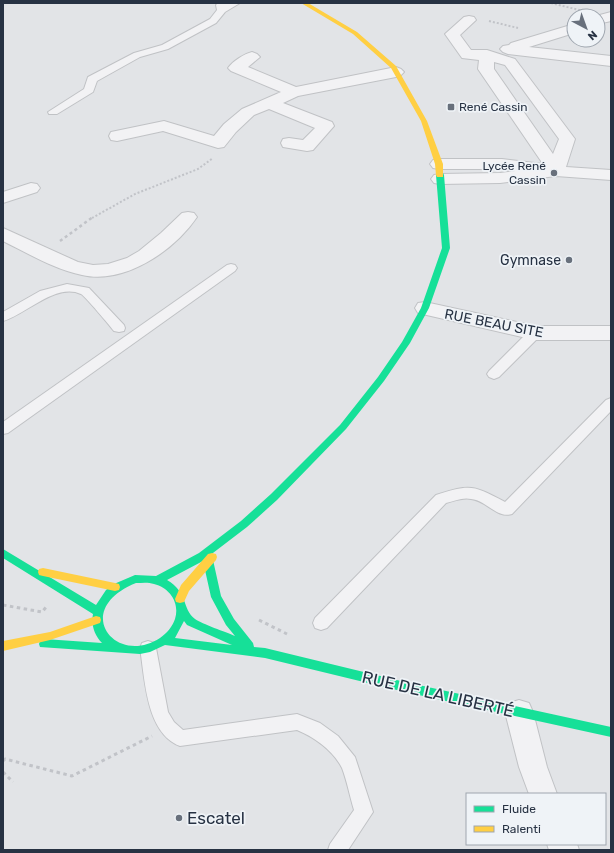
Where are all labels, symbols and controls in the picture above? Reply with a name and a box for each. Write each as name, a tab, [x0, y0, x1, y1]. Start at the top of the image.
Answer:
north arrow	[566, 8, 606, 48]
text: N	[585, 28, 599, 43]
place label: René Cassin	[459, 100, 527, 114]
marker: René Cassin	[446, 102, 456, 112]
place label: Lycée René Cassin	[482, 159, 546, 187]
marker: Lycée René Cassin	[549, 168, 559, 178]
place label: Gymnase	[500, 252, 561, 269]
marker: Gymnase	[564, 255, 574, 265]
street label: RUE BEAU SITE	[443, 306, 545, 341]
street label: RUE DE LA LIBERTÉ	[360, 667, 516, 721]
legend	[466, 793, 606, 845]
text: Fluide	[502, 802, 536, 816]
place label: Escatel	[187, 808, 245, 828]
marker: Escatel	[174, 813, 184, 823]
text: Ralenti	[502, 822, 541, 836]

